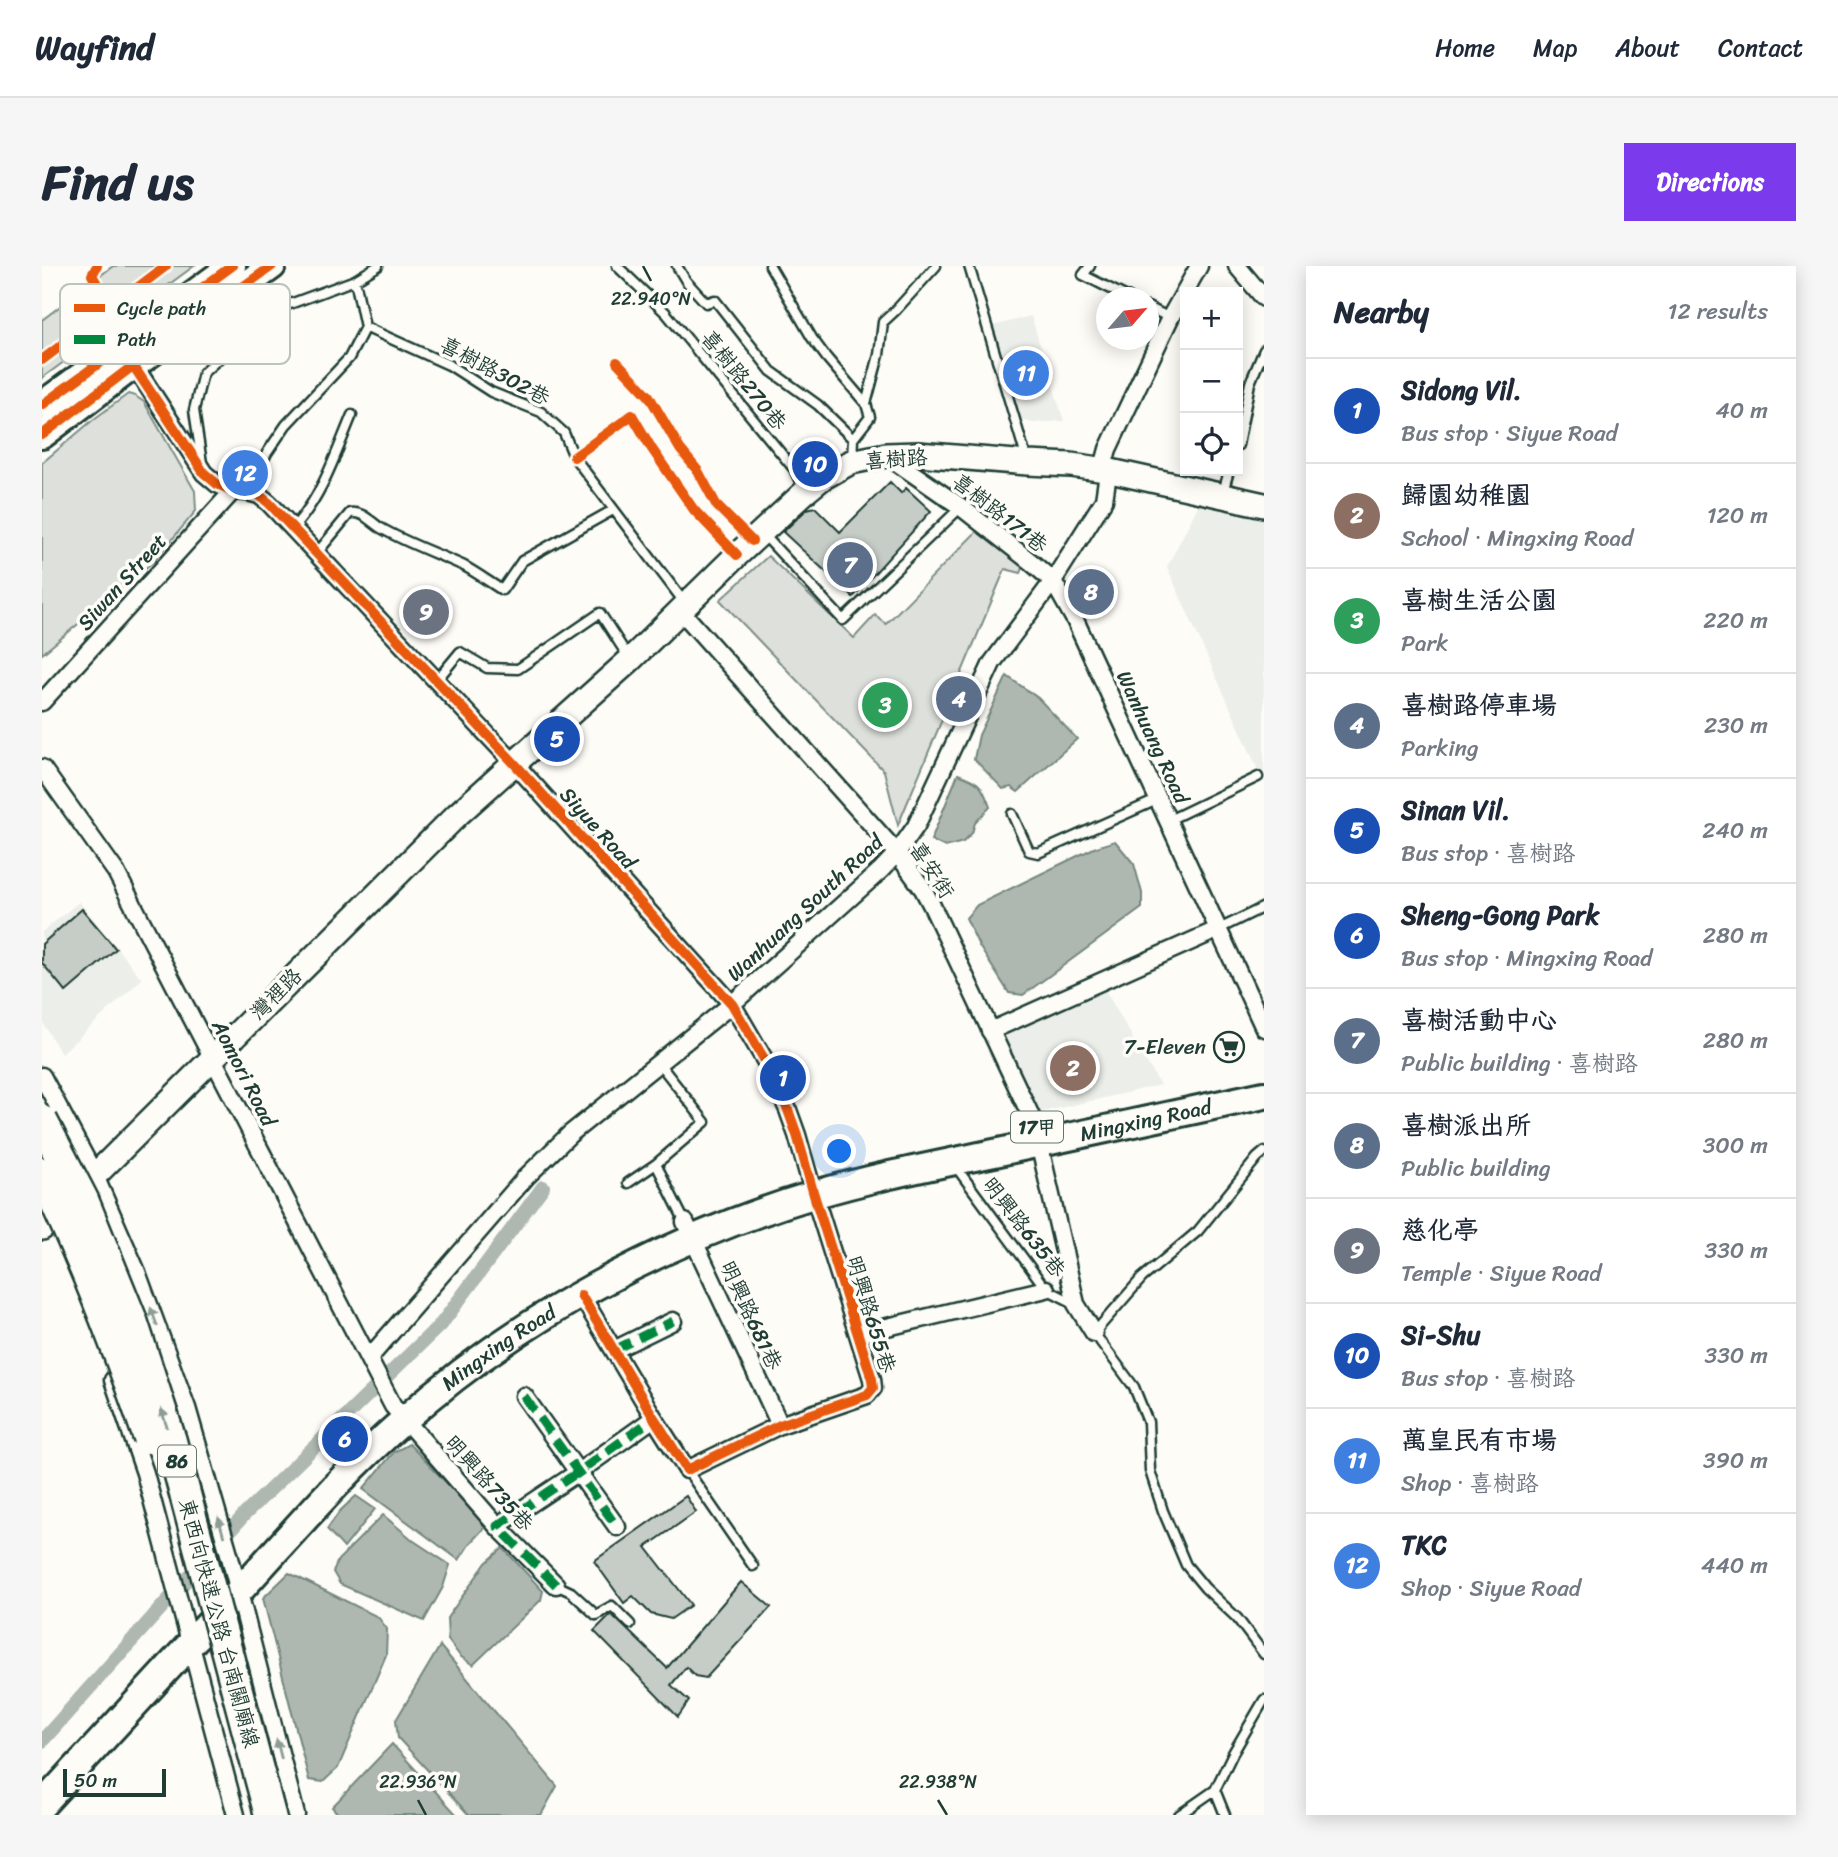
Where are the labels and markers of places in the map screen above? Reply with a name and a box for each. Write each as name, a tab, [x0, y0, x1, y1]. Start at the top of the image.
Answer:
pin: 11	[1003, 347, 1049, 399]
pin: 10	[792, 438, 838, 490]
pin: 12	[222, 447, 268, 499]
pin: 7	[827, 539, 873, 591]
pin: 8	[1068, 566, 1114, 618]
pin: 9	[403, 586, 449, 638]
pin: 4	[936, 673, 982, 725]
pin: 3	[862, 679, 908, 731]
pin: 5	[534, 713, 580, 765]
place label: 7-Eleven	[1124, 1028, 1206, 1066]
supermarket icon: 7-Eleven	[1212, 1030, 1246, 1064]
pin: 2	[1050, 1042, 1096, 1094]
pin: 1	[760, 1052, 806, 1104]
pin: 6	[322, 1413, 368, 1465]

